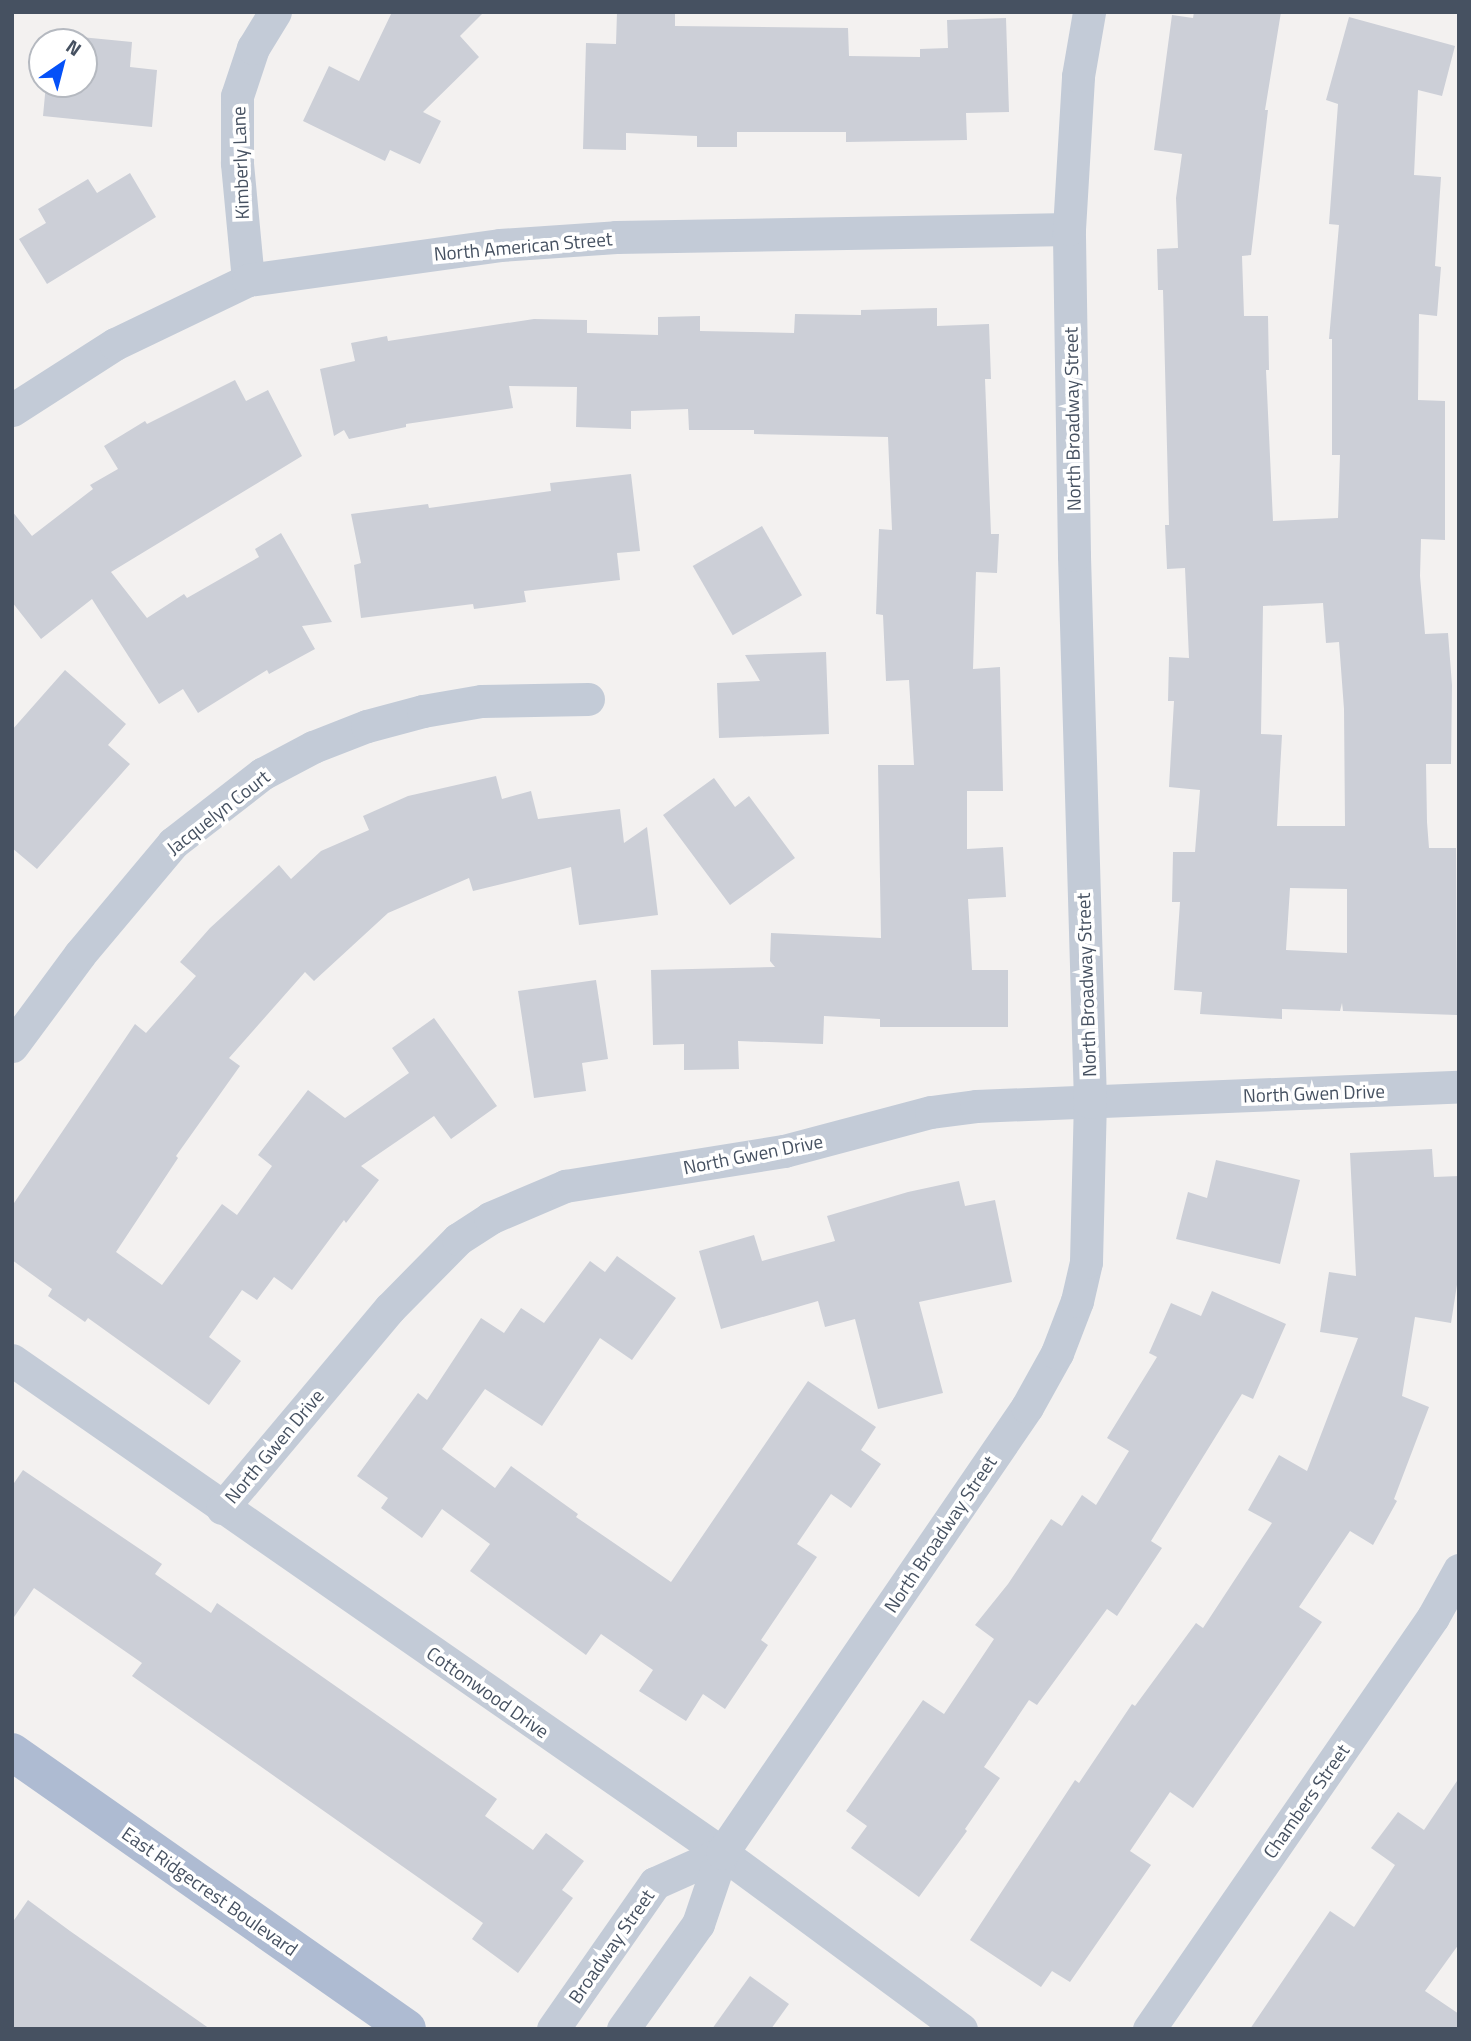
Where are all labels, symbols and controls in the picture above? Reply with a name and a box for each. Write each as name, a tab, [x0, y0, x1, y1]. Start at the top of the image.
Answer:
north arrow	[28, 28, 98, 98]
text: N	[60, 31, 88, 63]
street label: Kimberly Lane	[227, 106, 253, 220]
street label: North American Street	[433, 227, 613, 265]
street label: North Broadway Street	[1059, 327, 1085, 511]
street label: Jacquelyn Court	[162, 765, 274, 859]
street label: North Broadway Street	[1071, 893, 1101, 1077]
street label: North Gwen Drive	[1243, 1079, 1385, 1107]
street label: North Gwen Drive	[681, 1129, 825, 1179]
street label: North Gwen Drive	[220, 1384, 328, 1508]
street label: North Broadway Street	[879, 1451, 1001, 1617]
street label: Cottonwood Drive	[423, 1641, 553, 1743]
street label: Chambers Street	[1258, 1740, 1354, 1862]
street label: East Ridgecrest Boulevard	[118, 1822, 302, 1960]
street label: Broadway Street	[563, 1885, 659, 2007]

